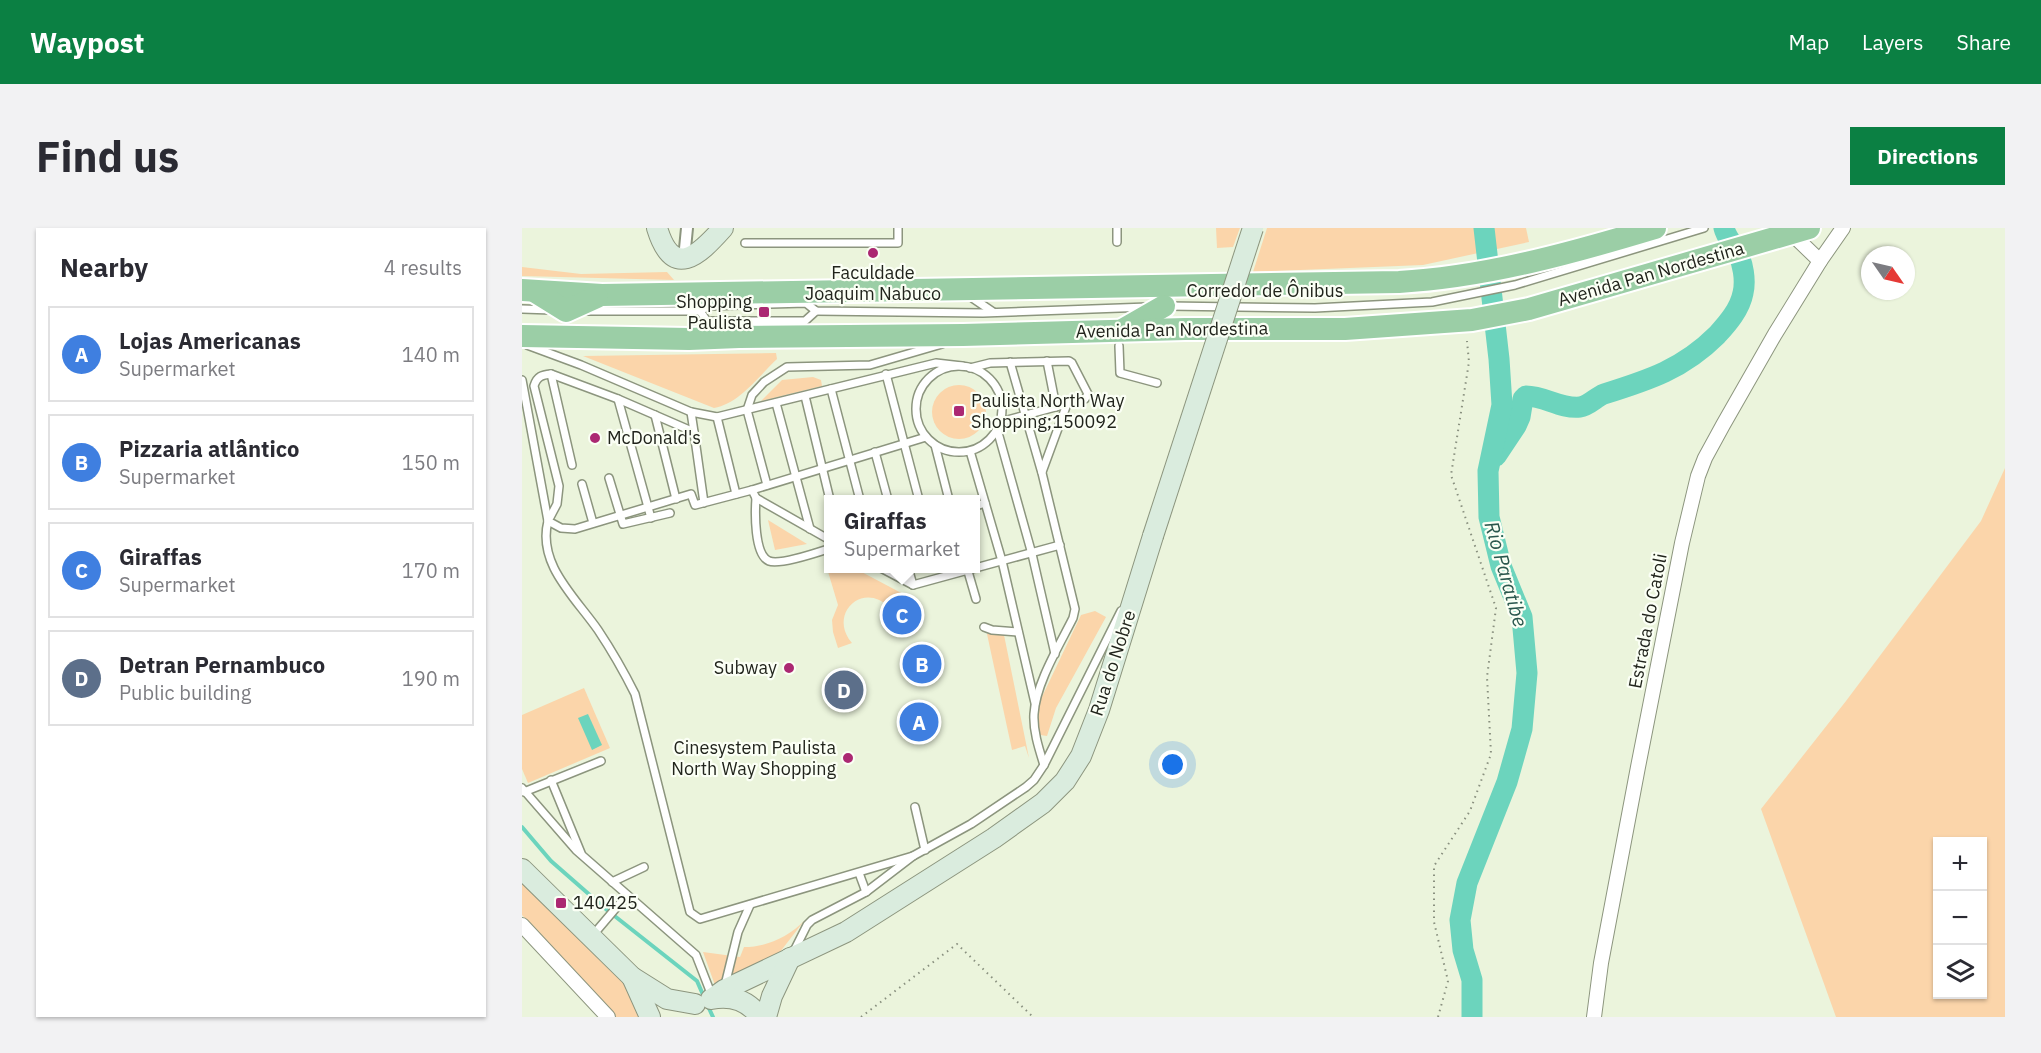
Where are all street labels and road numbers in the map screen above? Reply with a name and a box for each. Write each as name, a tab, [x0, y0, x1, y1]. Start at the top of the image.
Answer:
street label: Avenida Pan Nordestina	[1555, 236, 1747, 311]
street label: Corredor de Ônibus	[1186, 279, 1344, 302]
street label: Avenida Pan Nordestina	[1076, 316, 1269, 343]
street label: Estrada do Catoli	[1623, 551, 1672, 690]
street label: Rua do Nobre	[1085, 607, 1140, 719]

